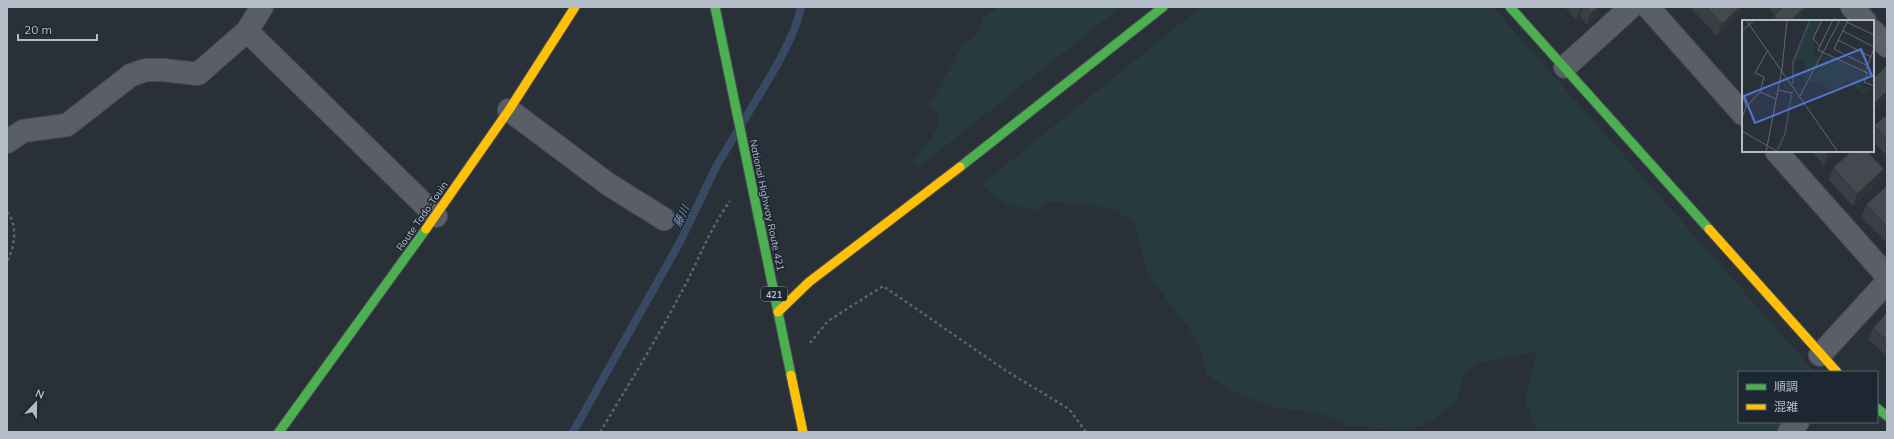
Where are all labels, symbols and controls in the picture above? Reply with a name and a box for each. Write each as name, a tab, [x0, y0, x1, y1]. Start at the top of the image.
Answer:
scale bar	[18, 16, 97, 42]
inset map	[1742, 20, 1874, 152]
text: 20 m	[24, 22, 52, 37]
street label: National Highway Route 421	[747, 138, 787, 272]
street label: Route Tado-Touin	[393, 179, 451, 253]
water label: 藤川	[670, 202, 692, 229]
road number: 421	[761, 287, 787, 301]
legend	[1738, 371, 1878, 423]
text: 順調	[1774, 379, 1798, 394]
north arrow	[16, 383, 56, 423]
text: N	[33, 386, 46, 402]
text: 混雑	[1774, 399, 1798, 414]

